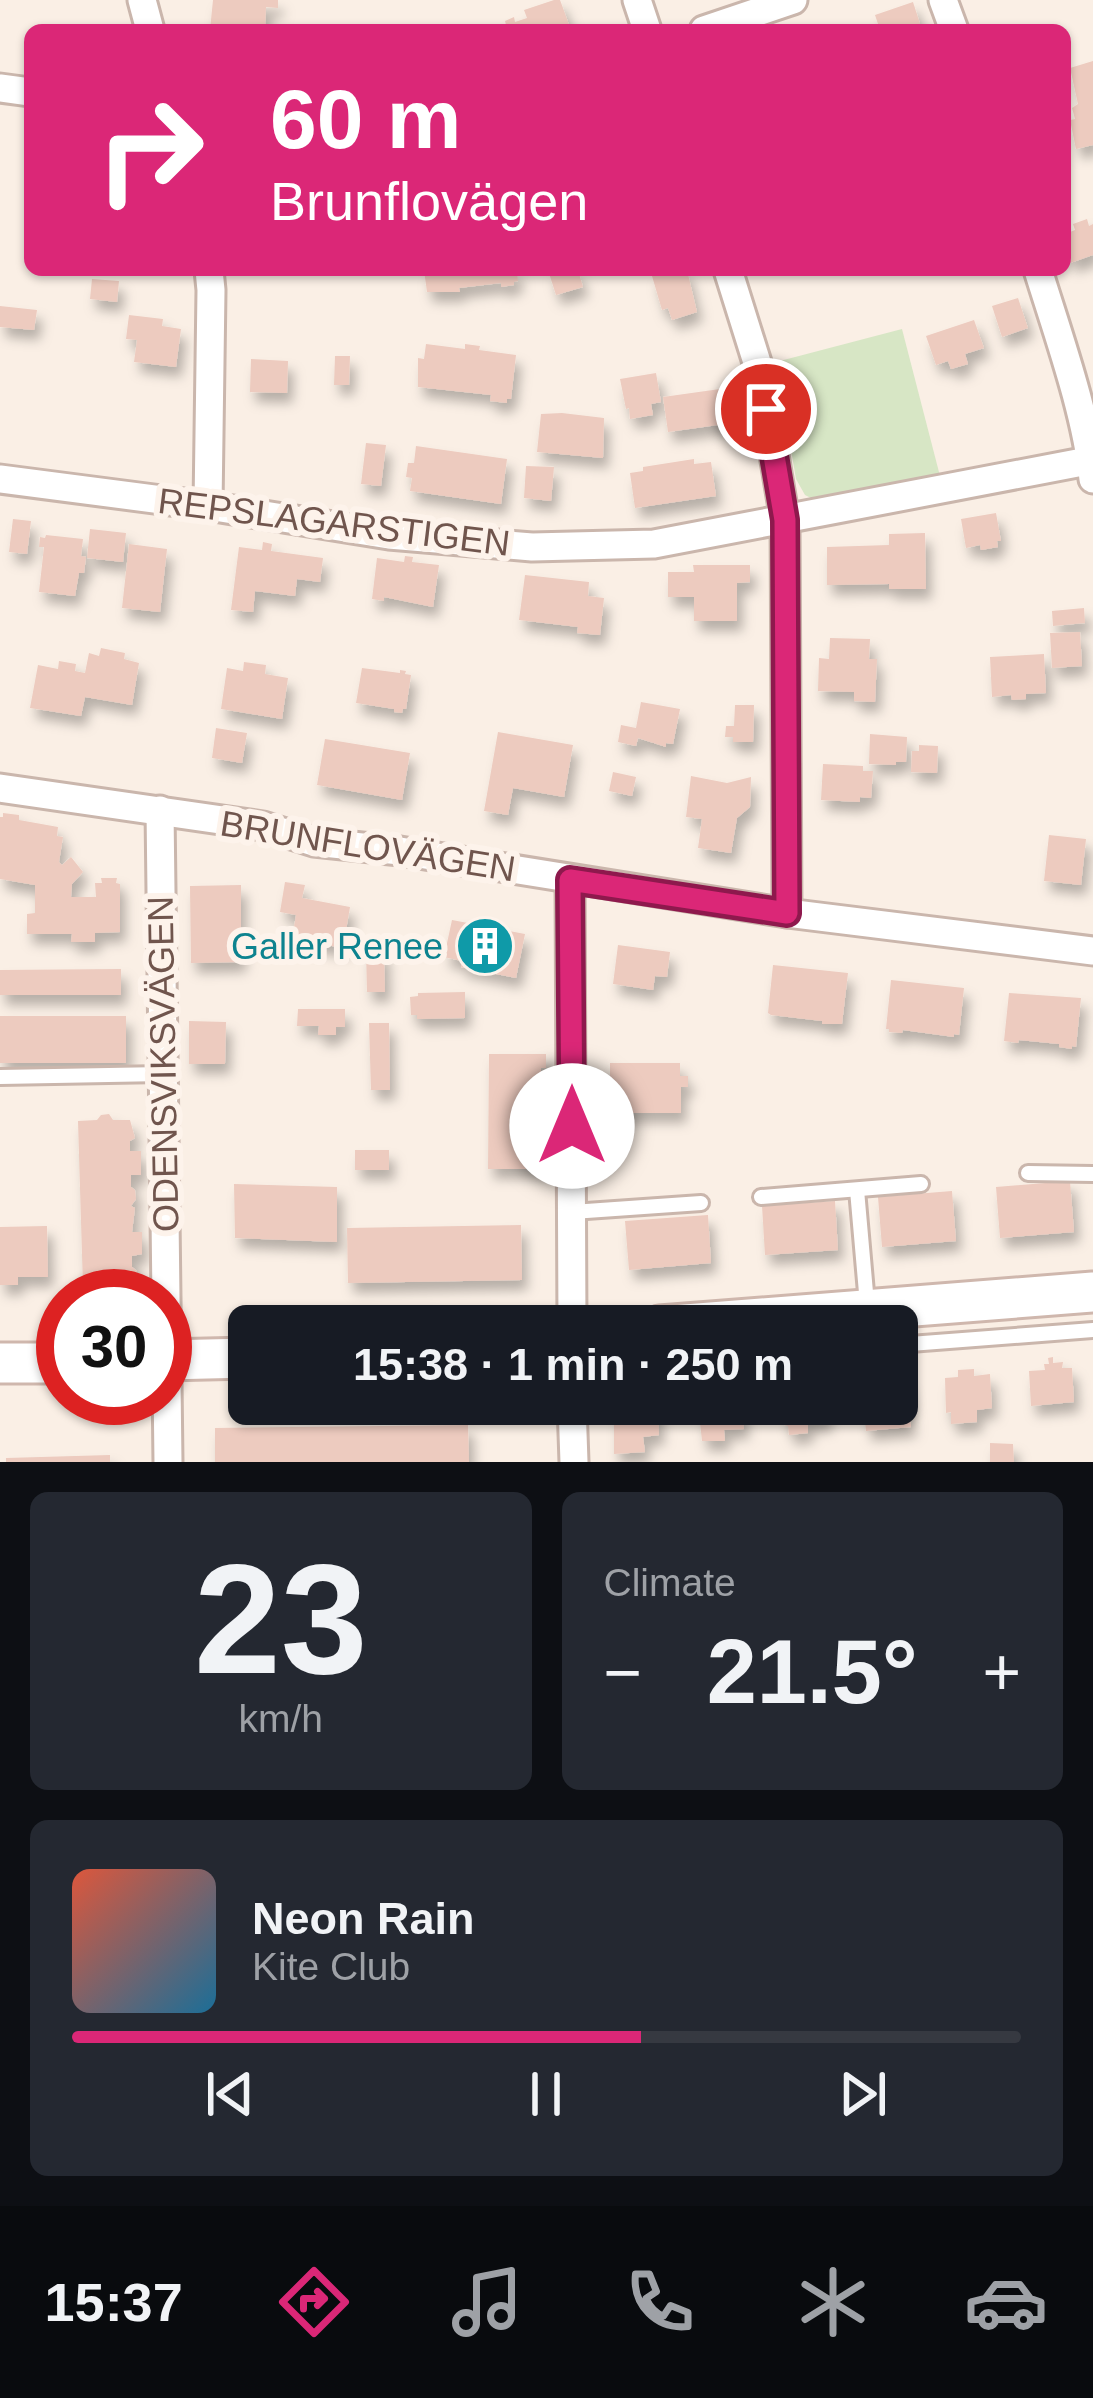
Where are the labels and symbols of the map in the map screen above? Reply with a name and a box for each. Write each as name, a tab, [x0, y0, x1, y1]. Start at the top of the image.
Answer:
pin	[715, 358, 817, 460]
street label: REPSLAGARSTIGEN	[156, 480, 512, 564]
street label: BRUNFLOVÄGEN	[218, 802, 518, 890]
street label: ODENSVIKSVÄGEN	[140, 896, 186, 1232]
building icon: Galler Renee	[454, 915, 516, 977]
place label: Galler Renee	[231, 926, 443, 967]
position arrow	[509, 1063, 635, 1189]
speed limit sign: 30	[36, 1269, 192, 1425]

